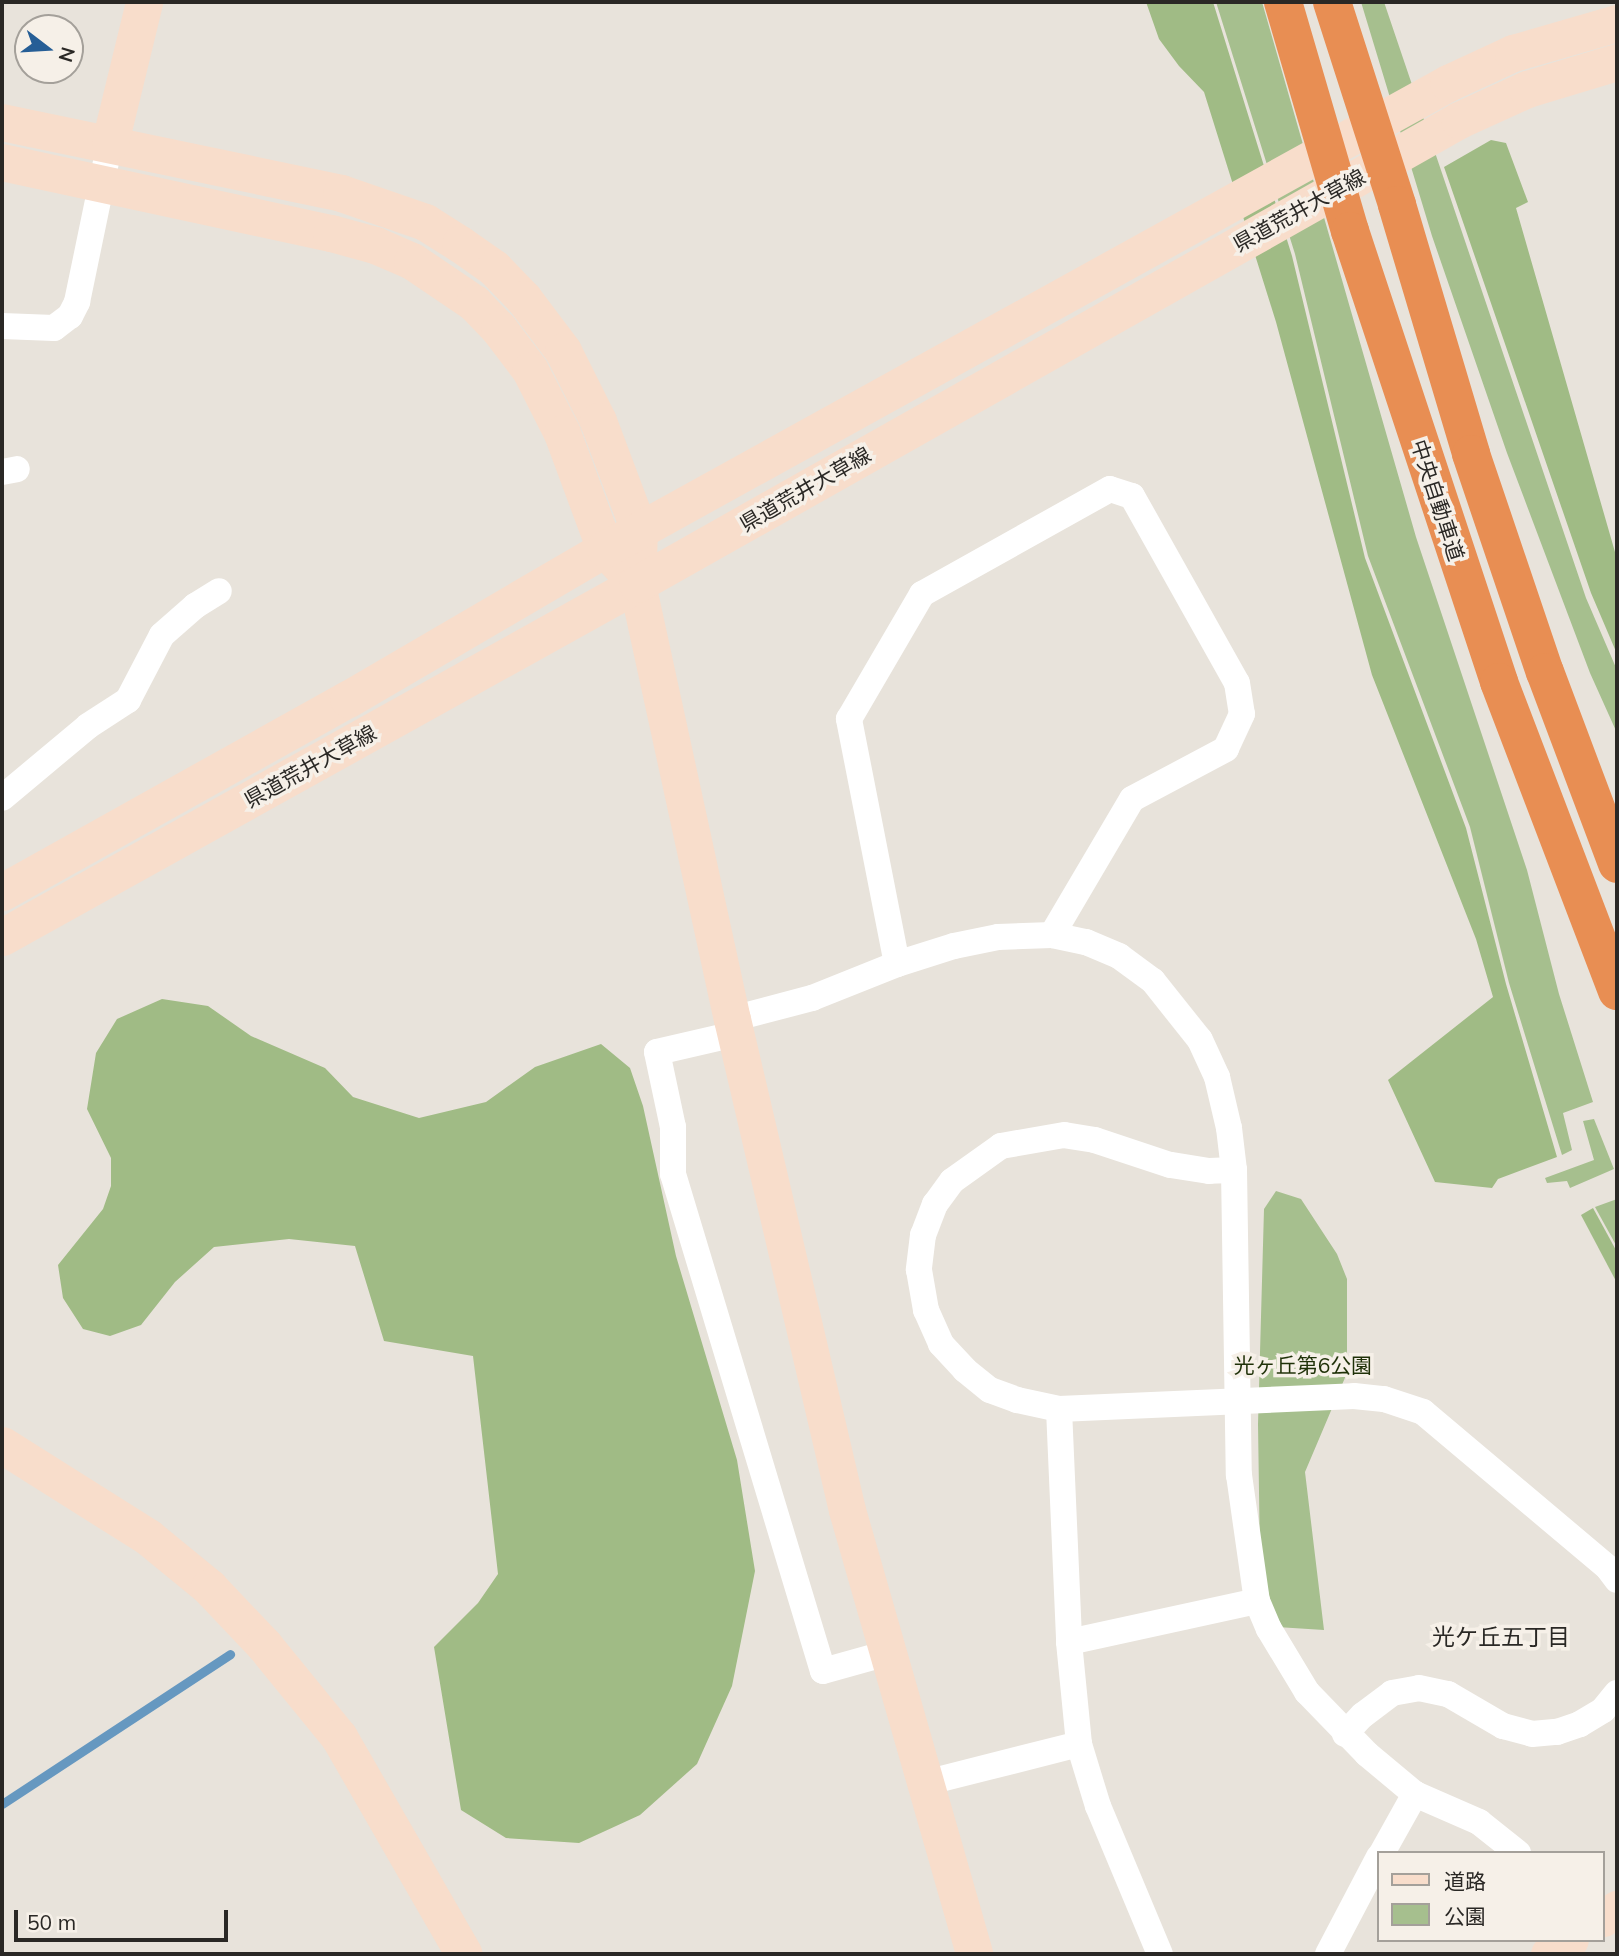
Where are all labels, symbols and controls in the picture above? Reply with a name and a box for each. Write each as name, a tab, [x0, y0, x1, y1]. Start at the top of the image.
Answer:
north arrow	[14, 14, 84, 84]
text: N	[54, 44, 81, 65]
street label: 県道荒井大草線	[1229, 163, 1369, 257]
street label: 中央自動車道	[1407, 436, 1469, 564]
street label: 県道荒井大草線	[735, 441, 875, 537]
street label: 県道荒井大草線	[240, 719, 380, 813]
park label: 光ヶ丘第6公園	[1234, 1352, 1372, 1378]
district label: 光ケ丘五丁目	[1432, 1623, 1570, 1651]
legend	[1378, 1851, 1605, 1942]
text: 道路	[1444, 1868, 1486, 1894]
scale bar	[18, 1896, 231, 1940]
text: 公園	[1444, 1903, 1486, 1929]
text: 50 m	[27, 1909, 76, 1935]

